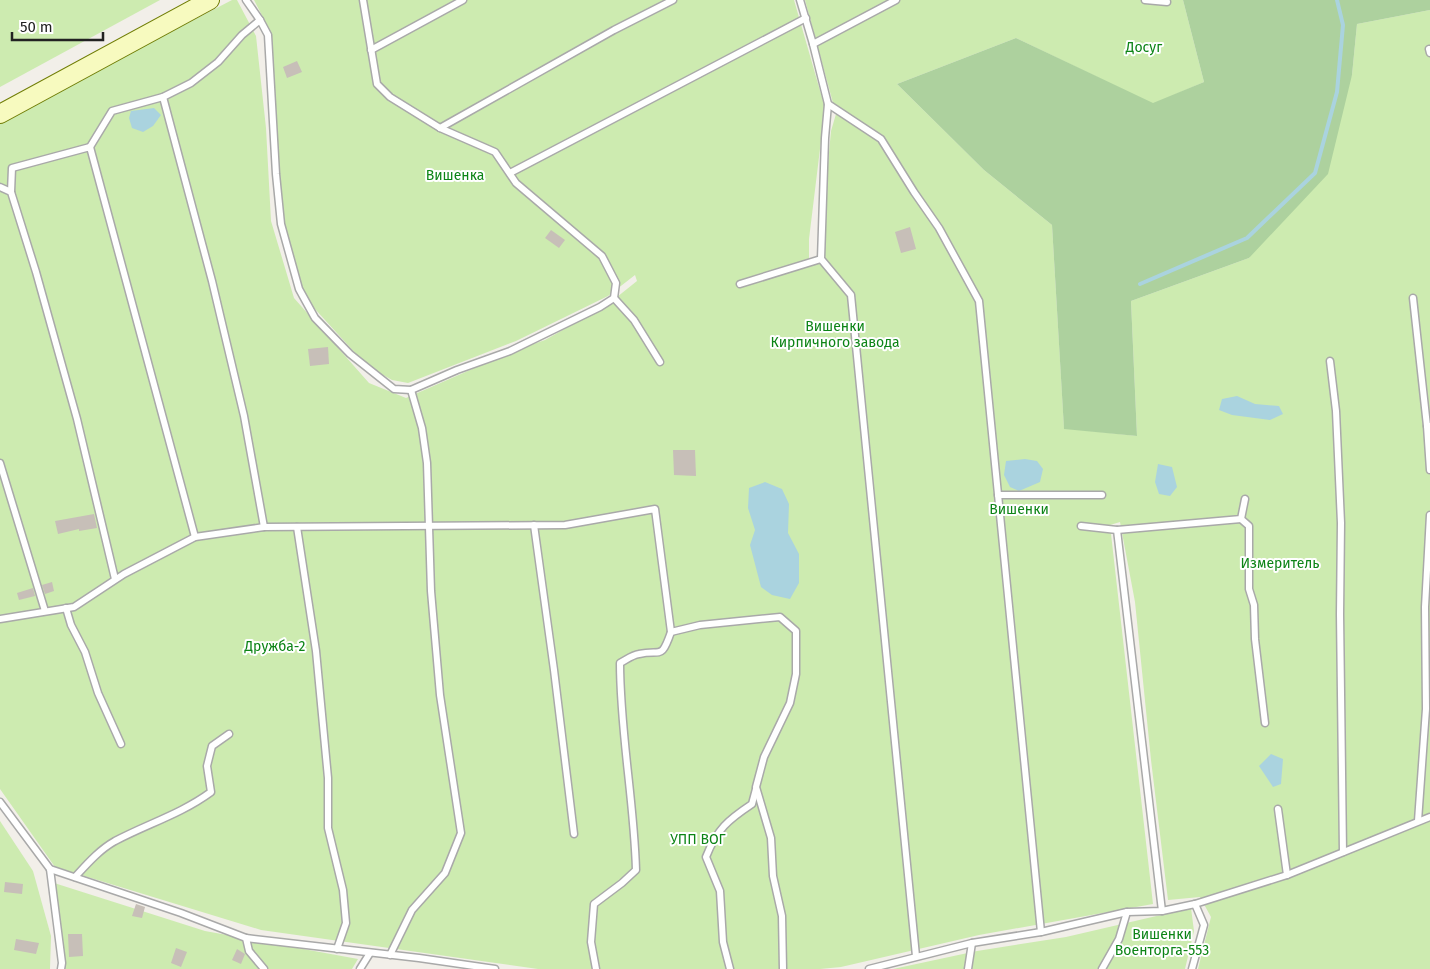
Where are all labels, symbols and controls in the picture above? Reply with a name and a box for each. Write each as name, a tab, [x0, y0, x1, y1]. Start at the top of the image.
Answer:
scale bar	[12, 10, 104, 42]
text: 50 m	[20, 18, 53, 36]
park label: Досуг	[1125, 39, 1162, 56]
park label: Вишенка	[426, 167, 484, 184]
park label: Вишенки Кирпичного завода	[770, 318, 900, 351]
park label: Вишенки	[989, 501, 1049, 518]
park label: Измеритель	[1240, 555, 1320, 572]
park label: Дружба-2	[244, 638, 306, 655]
park label: УПП ВОГ	[670, 831, 726, 848]
park label: Вишенки Военторга-553	[1115, 926, 1209, 959]

